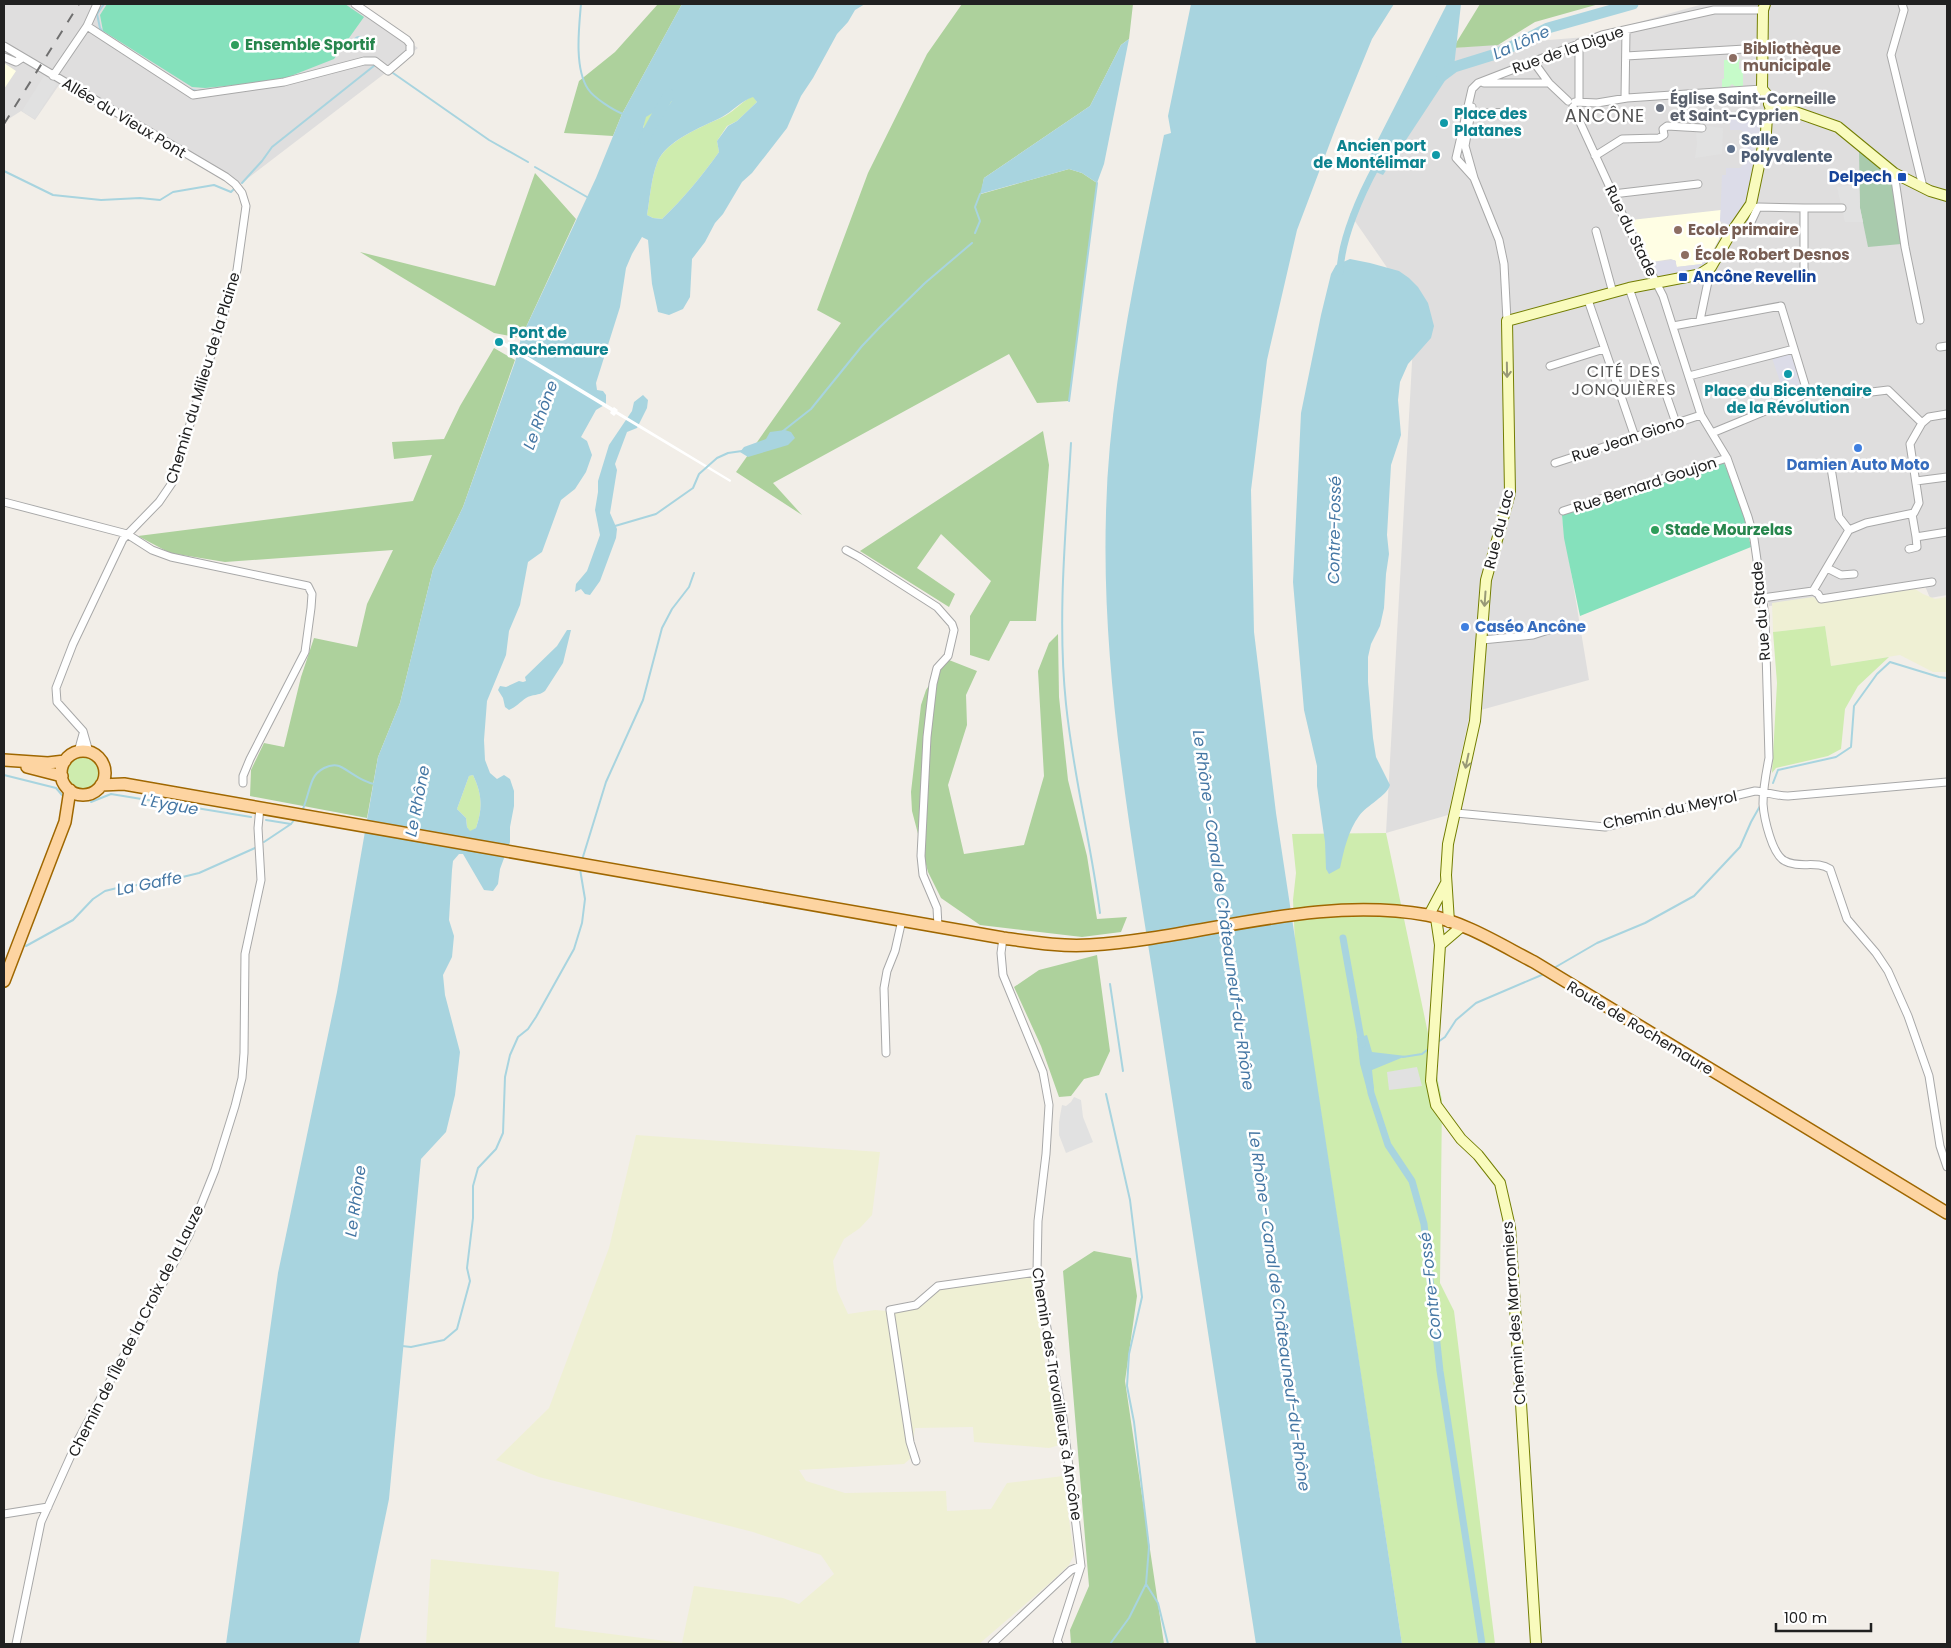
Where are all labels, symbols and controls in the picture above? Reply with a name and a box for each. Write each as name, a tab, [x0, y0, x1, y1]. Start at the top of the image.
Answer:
water label: La Lône	[1489, 20, 1553, 65]
street label: Rue de la Digue	[1509, 21, 1626, 78]
place label: Ensemble Sportif	[245, 34, 376, 55]
place label: Bibliothèque municipale	[1743, 38, 1841, 76]
marker: Ensemble Sportif	[229, 39, 241, 51]
marker: Bibliothèque municipale	[1727, 52, 1739, 64]
street label: Allée du Vieux Pont	[58, 72, 190, 163]
place label: Église Saint-Corneille et Saint-Cyprien	[1670, 88, 1836, 126]
marker: Église Saint-Corneille et Saint-Cyprien	[1654, 102, 1666, 114]
place label: Place des Platanes	[1454, 103, 1527, 141]
district label: ANCÔNE	[1565, 103, 1645, 128]
marker: Place des Platanes	[1438, 117, 1450, 129]
place label: Salle Polyvalente	[1741, 129, 1833, 167]
place label: Ancien port de Montélimar	[1313, 135, 1427, 173]
marker: Salle Polyvalente	[1725, 143, 1737, 155]
marker: Ancien port de Montélimar	[1430, 149, 1442, 161]
place label: Delpech	[1829, 166, 1892, 187]
marker: Delpech	[1896, 171, 1908, 183]
street label: Rue du Stade	[1600, 181, 1663, 280]
place label: Ecole primaire	[1688, 219, 1799, 240]
marker: Ecole primaire	[1672, 224, 1684, 236]
place label: École Robert Desnos	[1695, 244, 1850, 265]
marker: École Robert Desnos	[1679, 249, 1691, 261]
place label: Ancône Revellin	[1693, 266, 1816, 287]
street label: Chemin du Milieu de la Plaine	[160, 269, 245, 486]
marker: Ancône Revellin	[1677, 271, 1689, 283]
place label: Pont de Rochemaure	[509, 322, 609, 360]
marker: Pont de Rochemaure	[493, 336, 505, 348]
district label: CITÉ DES JONQUIÈRES	[1571, 360, 1677, 401]
one-way arrow	[1502, 362, 1512, 378]
marker: Place du Bicentenaire de la Révolution	[1782, 368, 1794, 380]
water label: Le Rhône	[517, 377, 564, 453]
place label: Place du Bicentenaire de la Révolution	[1704, 380, 1872, 418]
street label: Rue Jean Giono	[1569, 410, 1687, 467]
marker: Damien Auto Moto	[1852, 442, 1864, 454]
street label: Rue Bernard Goujon	[1571, 451, 1719, 518]
place label: Damien Auto Moto	[1787, 454, 1930, 475]
water label: Contre-Fossé	[1322, 476, 1347, 584]
street label: Rue du Lac	[1478, 487, 1519, 571]
place label: Stade Mourzelas	[1665, 519, 1793, 540]
marker: Stade Mourzelas	[1649, 524, 1661, 536]
street label: Rue du Stade	[1746, 561, 1775, 662]
one-way arrow	[1480, 591, 1489, 607]
place label: Caséo Ancône	[1475, 616, 1586, 637]
marker: Caséo Ancône	[1459, 621, 1471, 633]
water label: Le Rhône - Canal de Châteauneuf-du-Rhône	[1187, 728, 1260, 1092]
one-way arrow	[1462, 752, 1471, 768]
water label: Le Rhône	[399, 763, 436, 839]
street label: Chemin du Meyrol	[1601, 785, 1739, 834]
water label: L'Eygue	[140, 788, 200, 821]
water label: La Gaffe	[114, 866, 184, 901]
street label: Route de Rochemaure	[1563, 975, 1717, 1080]
water label: Le Rhône - Canal de Châteauneuf-du-Rhône	[1243, 1129, 1316, 1493]
water label: Le Rhône	[339, 1164, 372, 1238]
street label: Chemin de l'Île de la Croix de la Lauze	[63, 1201, 208, 1460]
street label: Chemin des Marronniers	[1497, 1220, 1530, 1406]
water label: Contre-Fossé	[1413, 1231, 1448, 1341]
street label: Chemin des Travailleurs à Ancône	[1027, 1266, 1088, 1522]
scale bar	[1776, 1600, 1871, 1632]
text: 100 m	[1784, 1607, 1827, 1628]

